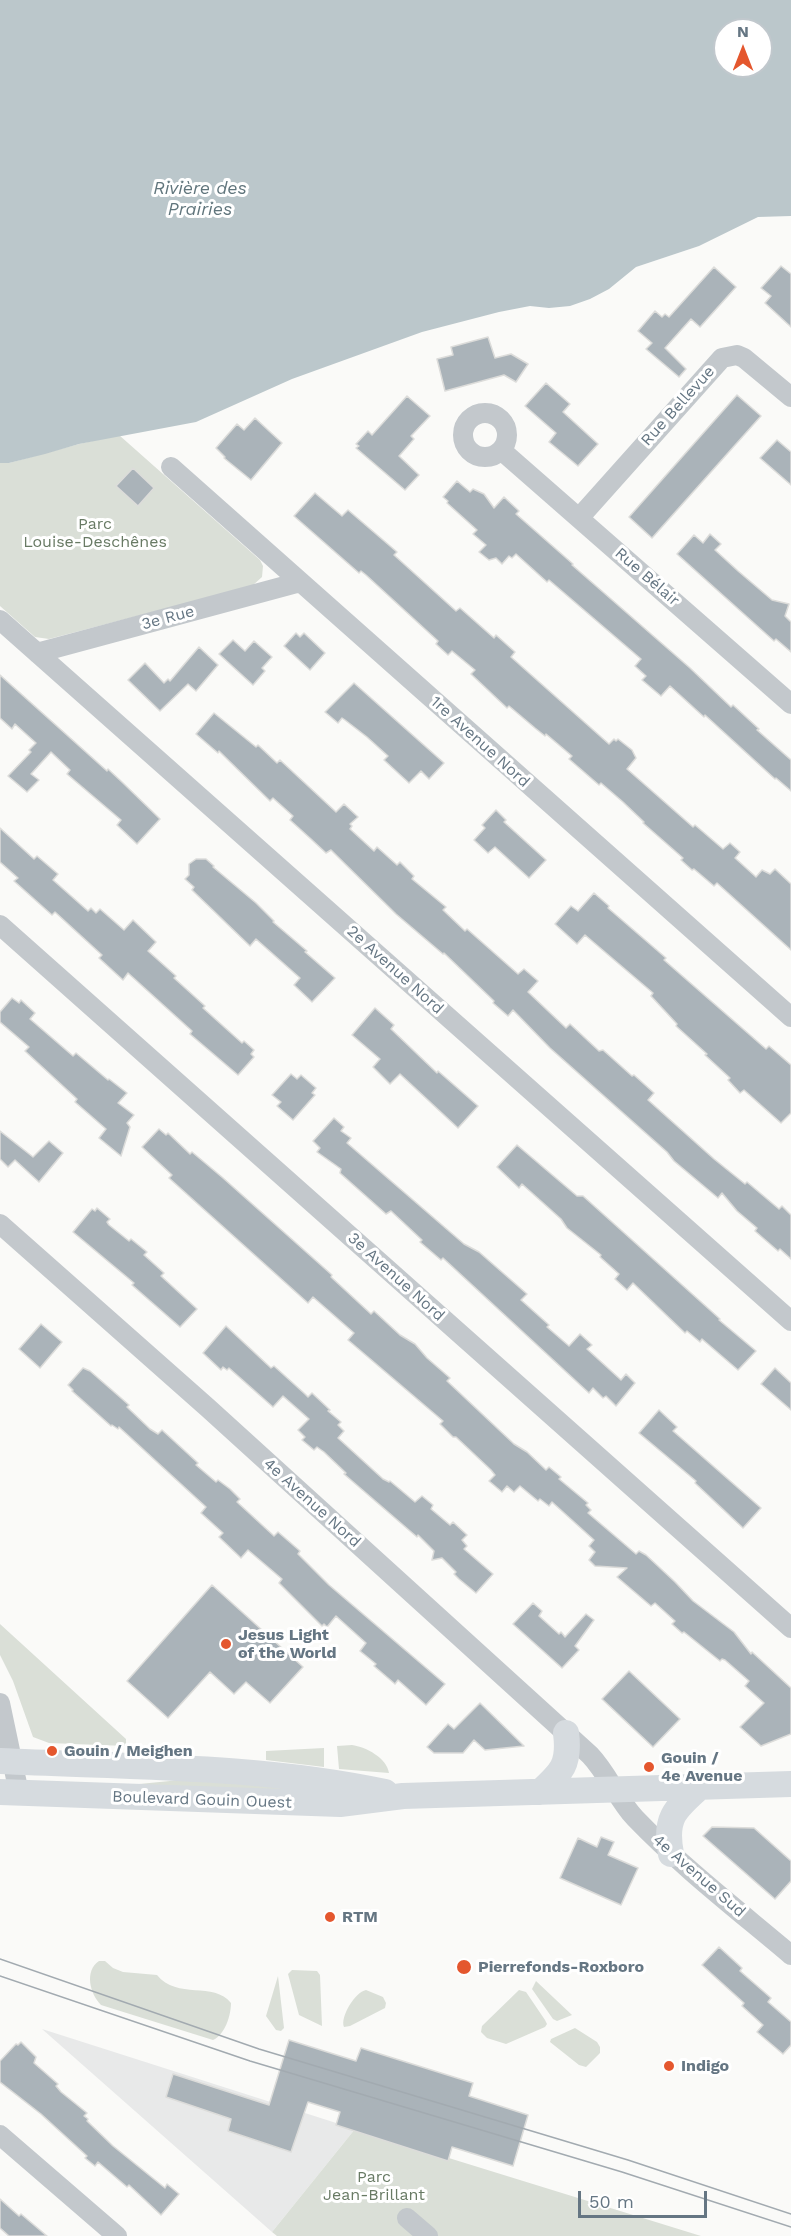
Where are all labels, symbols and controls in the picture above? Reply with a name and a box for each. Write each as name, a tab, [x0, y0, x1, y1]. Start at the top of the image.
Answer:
north arrow	[713, 18, 773, 78]
text: N	[737, 22, 749, 41]
water label: Rivière des Prairies	[153, 178, 247, 220]
street label: Rue Bellevue	[637, 362, 719, 450]
park label: Parc Louise-Deschênes	[23, 514, 167, 552]
street label: Rue Bélair	[611, 544, 683, 610]
street label: 3e Rue	[140, 602, 196, 634]
street label: 1re Avenue Nord	[426, 692, 534, 792]
street label: 2e Avenue Nord	[343, 922, 447, 1018]
street label: 3e Avenue Nord	[344, 1229, 448, 1325]
street label: 4e Avenue Nord	[259, 1454, 365, 1552]
place label: Jesus Light of the World	[238, 1625, 337, 1663]
marker: Jesus Light of the World	[219, 1637, 233, 1651]
place label: Gouin / Meighen	[64, 1741, 193, 1761]
marker: Gouin / Meighen	[45, 1744, 59, 1758]
place label: Gouin / 4e Avenue	[661, 1748, 742, 1786]
marker: Gouin / 4e Avenue	[642, 1760, 656, 1774]
street label: Boulevard Gouin Ouest	[112, 1787, 292, 1813]
street label: 4e Avenue Sud	[649, 1831, 749, 1921]
place label: RTM	[342, 1907, 378, 1927]
marker: RTM	[323, 1910, 337, 1924]
place label: Pierrefonds-Roxboro	[478, 1957, 644, 1977]
marker: Pierrefonds-Roxboro	[455, 1958, 473, 1976]
place label: Indigo	[681, 2056, 729, 2076]
marker: Indigo	[662, 2059, 676, 2073]
park label: Parc Jean-Brillant	[323, 2167, 425, 2205]
scale bar	[581, 2179, 710, 2217]
text: 50 m	[589, 2191, 634, 2212]

